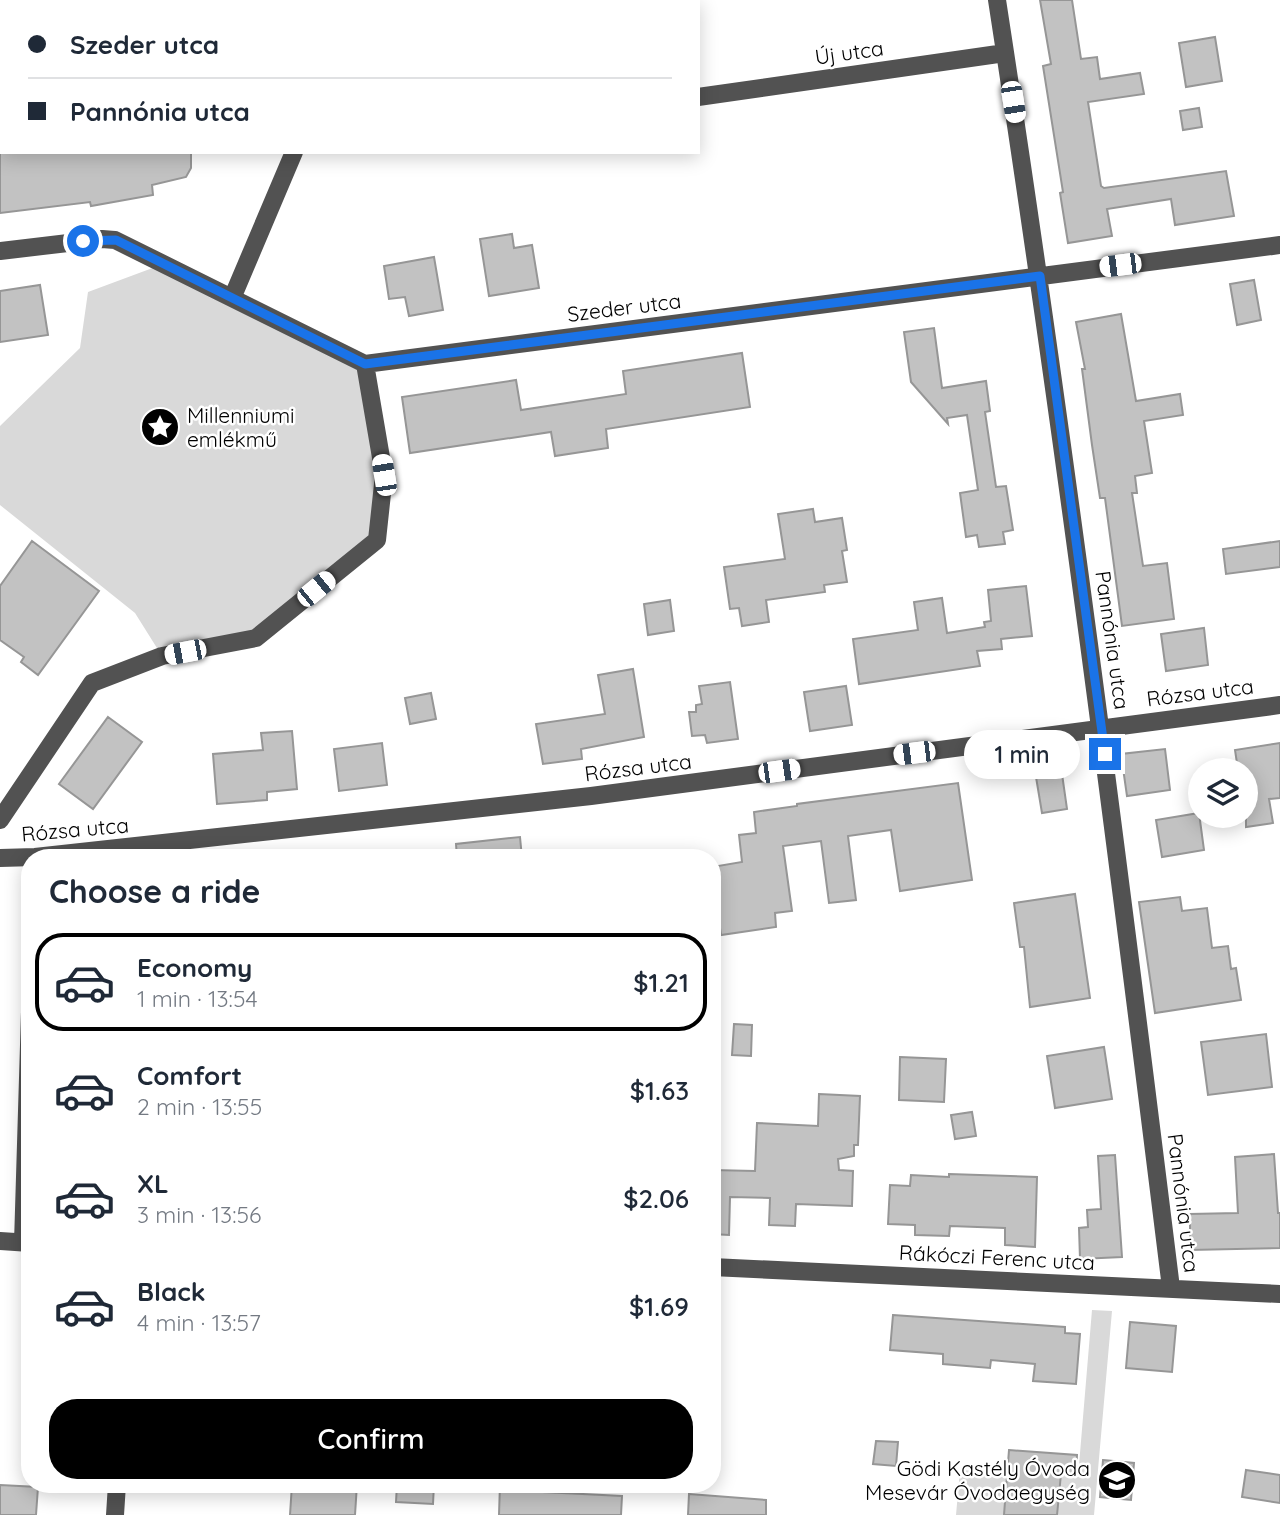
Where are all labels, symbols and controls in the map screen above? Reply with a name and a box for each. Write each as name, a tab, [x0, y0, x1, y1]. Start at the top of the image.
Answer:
text: Szeder utca	[70, 28, 219, 61]
street label: Új utca	[813, 34, 885, 70]
car	[1000, 80, 1027, 124]
text: Pannónia utca	[70, 95, 250, 128]
route start	[67, 225, 99, 257]
car	[1098, 252, 1143, 278]
street label: Szeder utca	[566, 287, 682, 327]
place label: Millenniumi emlékmű	[187, 402, 295, 452]
place icon: Millenniumi emlékmű	[139, 406, 181, 448]
car	[371, 453, 398, 497]
car	[294, 568, 339, 610]
street label: Pannónia utca	[1090, 569, 1136, 711]
car	[163, 638, 208, 666]
street label: Rózsa utca	[1145, 673, 1255, 711]
callout: 1 min	[965, 730, 1080, 778]
route end	[1089, 738, 1121, 770]
car	[892, 740, 937, 766]
text: 1 min	[994, 740, 1050, 769]
street label: Rózsa utca	[583, 748, 693, 786]
car	[757, 758, 802, 784]
map controls	[1188, 758, 1258, 828]
button: layers	[1188, 758, 1258, 828]
street label: Rózsa utca	[20, 811, 130, 847]
text: Choose a ride	[49, 871, 261, 911]
icon: car	[53, 951, 116, 1014]
text: Economy	[137, 951, 252, 984]
text: $1.21	[633, 966, 689, 999]
text: 1 min · 13:54	[137, 984, 258, 1013]
icon: car	[53, 1059, 116, 1122]
text: Comfort	[137, 1059, 242, 1092]
text: $1.63	[630, 1074, 689, 1107]
text: 2 min · 13:55	[137, 1092, 262, 1121]
street label: Pannónia utca	[1163, 1132, 1205, 1274]
icon: car	[53, 1167, 116, 1230]
text: XL	[137, 1167, 169, 1200]
text: $2.06	[623, 1182, 689, 1215]
text: 3 min · 13:56	[137, 1200, 261, 1229]
street label: Rákóczi Ferenc utca	[898, 1239, 1096, 1275]
icon: car	[53, 1275, 116, 1338]
text: Black	[137, 1275, 206, 1308]
text: $1.69	[629, 1290, 689, 1323]
text: 4 min · 13:57	[137, 1308, 261, 1337]
button: Confirm	[49, 1399, 693, 1479]
place label: Gödi Kastély Óvoda Mesevár Óvodaegység	[865, 1455, 1090, 1505]
school or university icon: Gödi Kastély Óvoda Mesevár Óvodaegység	[1096, 1459, 1138, 1501]

